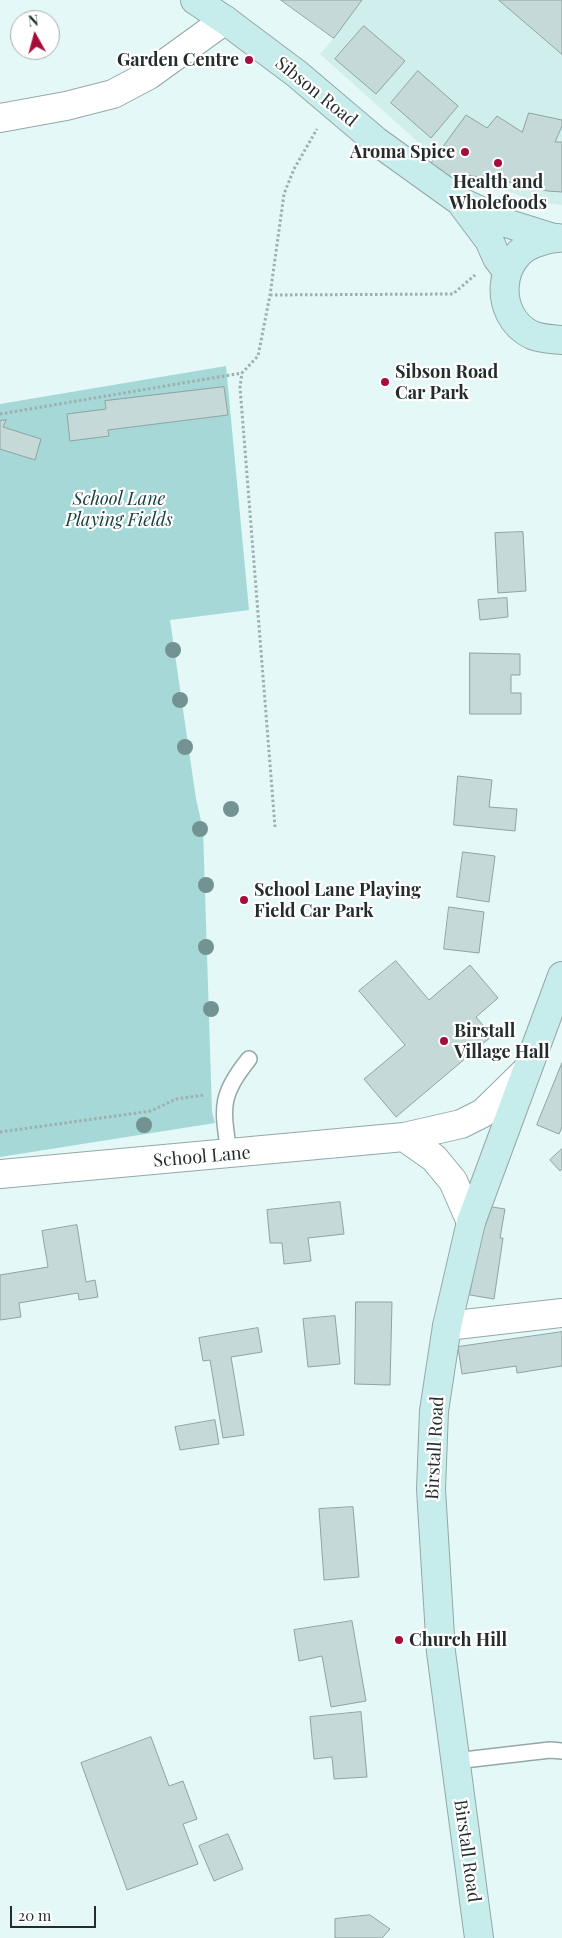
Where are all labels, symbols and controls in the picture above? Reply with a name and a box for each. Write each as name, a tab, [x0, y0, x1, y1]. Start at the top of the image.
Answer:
north arrow	[10, 10, 60, 60]
text: N	[27, 11, 39, 31]
place label: Garden Centre	[117, 49, 239, 71]
street label: Sibson Road	[271, 52, 361, 132]
marker: Garden Centre	[243, 54, 255, 66]
place label: Aroma Spice	[350, 141, 455, 163]
marker: Aroma Spice	[459, 146, 471, 158]
marker: Health and Wholefoods	[492, 157, 504, 169]
place label: Health and Wholefoods	[449, 171, 547, 213]
place label: Sibson Road Car Park	[395, 361, 498, 404]
marker: Sibson Road Car Park	[379, 376, 391, 388]
park label: School Lane Playing Fields	[65, 488, 173, 530]
place label: School Lane Playing Field Car Park	[254, 879, 421, 922]
marker: School Lane Playing Field Car Park	[238, 894, 250, 906]
place label: Birstall Village Hall	[454, 1020, 550, 1062]
marker: Birstall Village Hall	[438, 1035, 450, 1047]
street label: School Lane	[152, 1142, 252, 1172]
street label: Birstall Road	[422, 1396, 448, 1500]
place label: Church Hill	[409, 1629, 507, 1651]
marker: Church Hill	[393, 1634, 405, 1646]
street label: Birstall Road	[449, 1798, 485, 1904]
scale bar	[12, 1896, 99, 1928]
text: 20 m	[18, 1905, 51, 1925]

